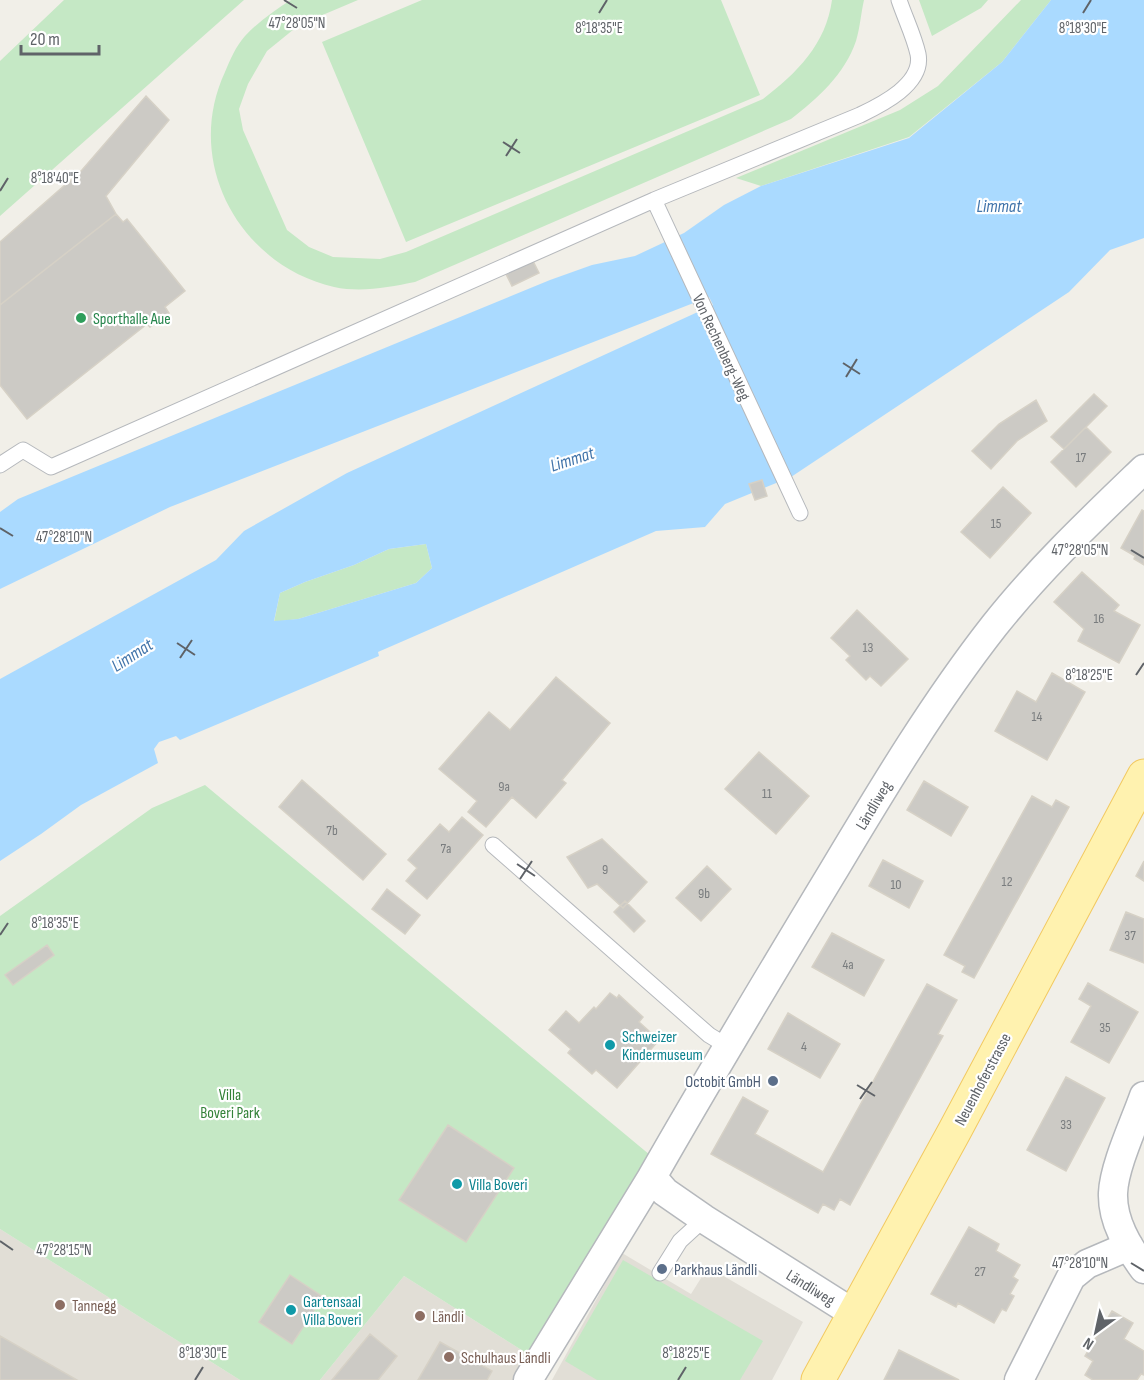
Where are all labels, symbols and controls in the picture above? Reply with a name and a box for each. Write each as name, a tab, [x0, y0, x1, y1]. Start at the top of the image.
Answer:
text: 47°28'05"N	[269, 14, 325, 33]
scale bar	[21, 18, 99, 56]
text: 8°18'35"E	[575, 19, 623, 38]
text: 8°18'30"E	[1059, 19, 1107, 38]
text: 20 m	[30, 29, 60, 50]
text: 8°18'40"E	[31, 169, 79, 188]
water label: Limmat	[976, 196, 1022, 217]
street label: Von Rechenberg-Weg	[688, 291, 754, 404]
place label: Sporthalle Aue	[93, 310, 171, 329]
marker: Sporthalle Aue	[74, 311, 88, 325]
water label: Limmat	[547, 442, 597, 476]
house number: 17	[1076, 449, 1087, 466]
house number: 15	[991, 515, 1002, 532]
text: 47°28'10"N	[36, 528, 92, 547]
text: 47°28'05"N	[1052, 541, 1108, 560]
house number: 16	[1093, 610, 1105, 627]
water label: Limmat	[108, 634, 157, 677]
house number: 13	[863, 639, 874, 656]
text: 8°18'25"E	[1065, 666, 1113, 685]
house number: 14	[1032, 708, 1043, 725]
house number: 9a	[498, 778, 510, 795]
street label: Ländliweg	[852, 778, 896, 834]
house number: 11	[762, 785, 772, 802]
house number: 7b	[326, 822, 338, 839]
house number: 7a	[441, 840, 451, 857]
house number: 9	[602, 861, 608, 878]
house number: 12	[1002, 873, 1013, 890]
house number: 10	[890, 876, 902, 893]
house number: 9b	[698, 885, 710, 902]
text: 8°18'35"E	[31, 914, 79, 933]
house number: 37	[1124, 927, 1136, 944]
house number: 4a	[842, 956, 854, 973]
house number: 35	[1099, 1019, 1111, 1036]
place label: Schweizer Kindermuseum	[622, 1028, 703, 1065]
street label: Neuenhoferstrasse	[951, 1030, 1016, 1129]
marker: Schweizer Kindermuseum	[603, 1038, 617, 1052]
house number: 4	[801, 1038, 807, 1055]
place label: Octobit GmbH	[685, 1073, 761, 1092]
marker: Octobit GmbH	[766, 1074, 780, 1088]
park label: Villa Boveri Park	[200, 1086, 260, 1123]
house number: 33	[1060, 1116, 1072, 1133]
place label: Villa Boveri	[469, 1176, 528, 1195]
marker: Villa Boveri	[450, 1177, 464, 1191]
text: 47°28'15"N	[36, 1241, 92, 1260]
text: 47°28'10"N	[1052, 1254, 1108, 1273]
place label: Parkhaus Ländli	[674, 1261, 757, 1280]
marker: Parkhaus Ländli	[655, 1262, 669, 1276]
house number: 27	[974, 1263, 986, 1280]
street label: Ländliweg	[782, 1266, 838, 1311]
place label: Gartensaal Villa Boveri	[303, 1293, 362, 1330]
place label: Tannegg	[72, 1297, 117, 1316]
marker: Tannegg	[53, 1298, 67, 1312]
north arrow	[1066, 1302, 1126, 1362]
marker: Gartensaal Villa Boveri	[284, 1303, 298, 1317]
place label: Ländli	[432, 1308, 464, 1327]
marker: Ländli	[413, 1309, 427, 1323]
text: N	[1080, 1333, 1097, 1354]
text: 8°18'30"E	[179, 1344, 227, 1363]
text: 8°18'25"E	[662, 1344, 710, 1363]
place label: Schulhaus Ländli	[461, 1349, 551, 1368]
marker: Schulhaus Ländli	[442, 1350, 456, 1364]

